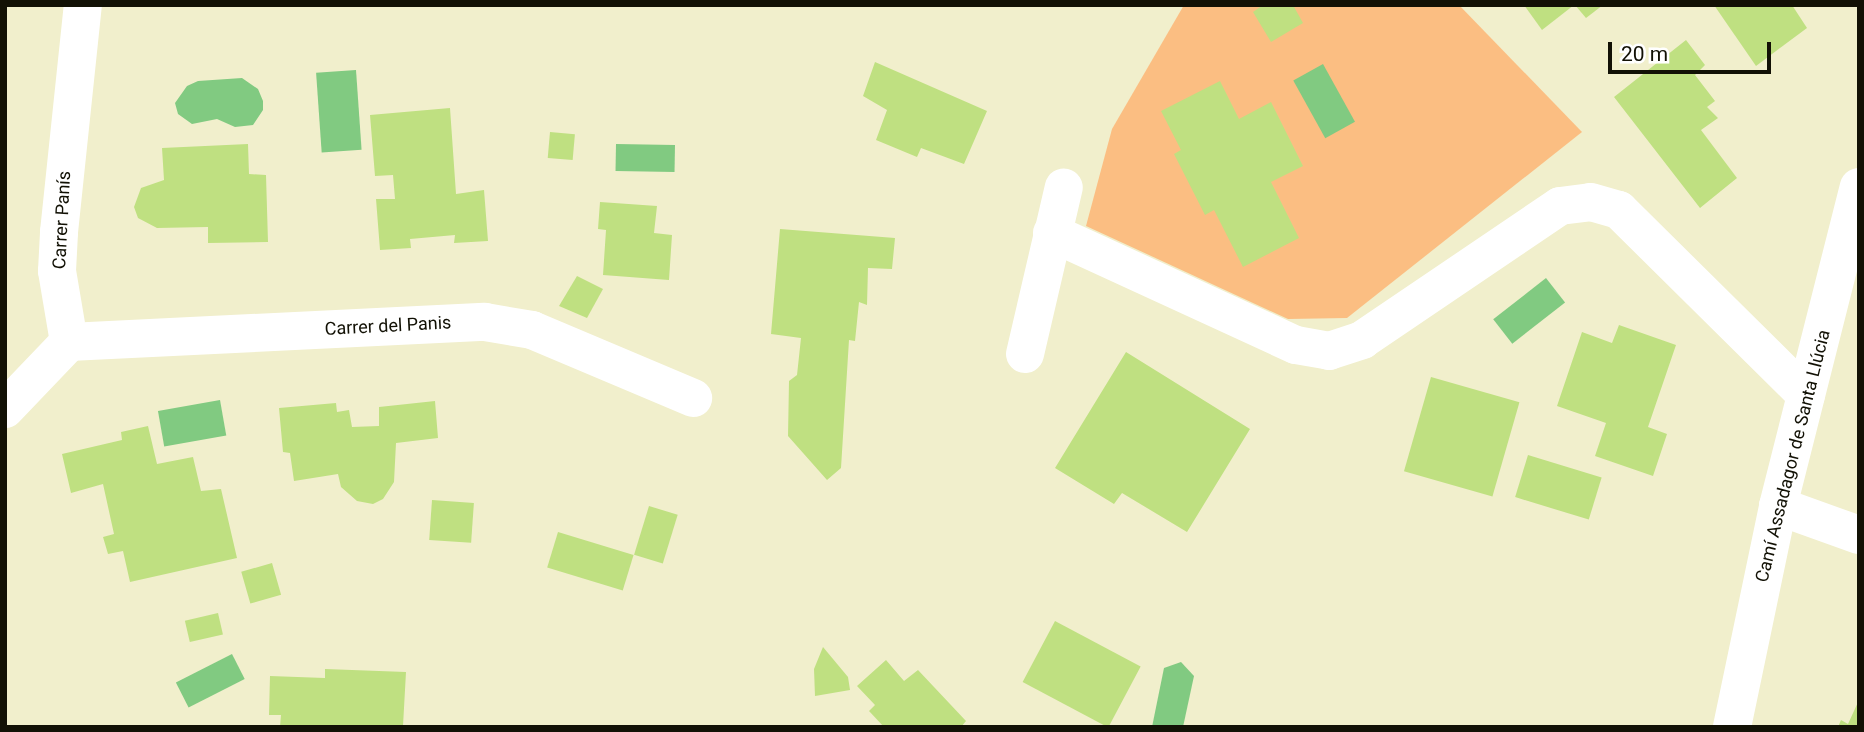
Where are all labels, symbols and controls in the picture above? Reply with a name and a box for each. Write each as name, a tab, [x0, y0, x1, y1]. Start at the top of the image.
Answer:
scale bar	[1612, 28, 1775, 72]
text: 20 m	[1621, 42, 1668, 66]
street label: Carrer Panís	[49, 170, 75, 270]
street label: Carrer del Panis	[324, 312, 452, 340]
street label: Camí Assadagor de Santa Llúcia	[1751, 327, 1835, 585]

